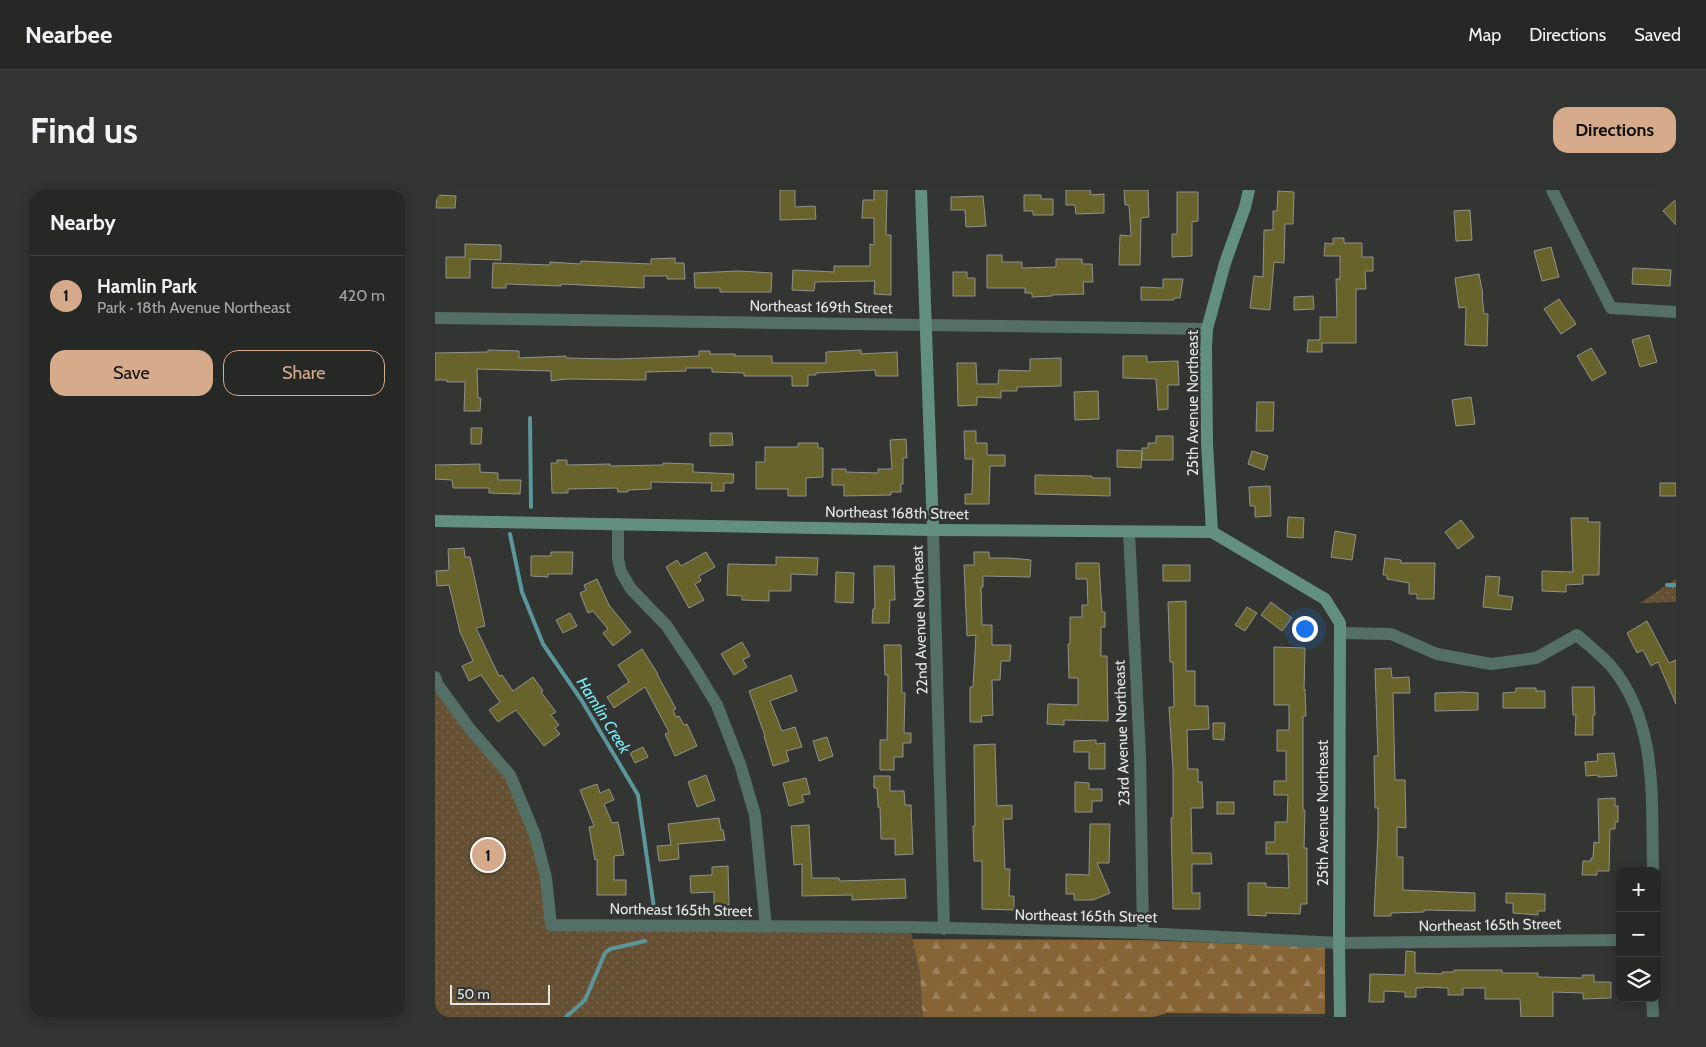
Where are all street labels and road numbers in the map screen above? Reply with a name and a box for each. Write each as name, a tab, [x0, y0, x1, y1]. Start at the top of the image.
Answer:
street label: Northeast 169th Street	[749, 297, 893, 317]
street label: 25th Avenue Northeast	[1184, 330, 1202, 476]
street label: Northeast 168th Street	[825, 503, 969, 523]
street label: 22nd Avenue Northeast	[908, 545, 932, 695]
street label: 23rd Avenue Northeast	[1110, 660, 1134, 806]
street label: 25th Avenue Northeast	[1314, 740, 1332, 886]
street label: Northeast 165th Street	[610, 900, 752, 920]
street label: Northeast 165th Street	[1015, 906, 1157, 926]
street label: Northeast 165th Street	[1419, 915, 1561, 935]

